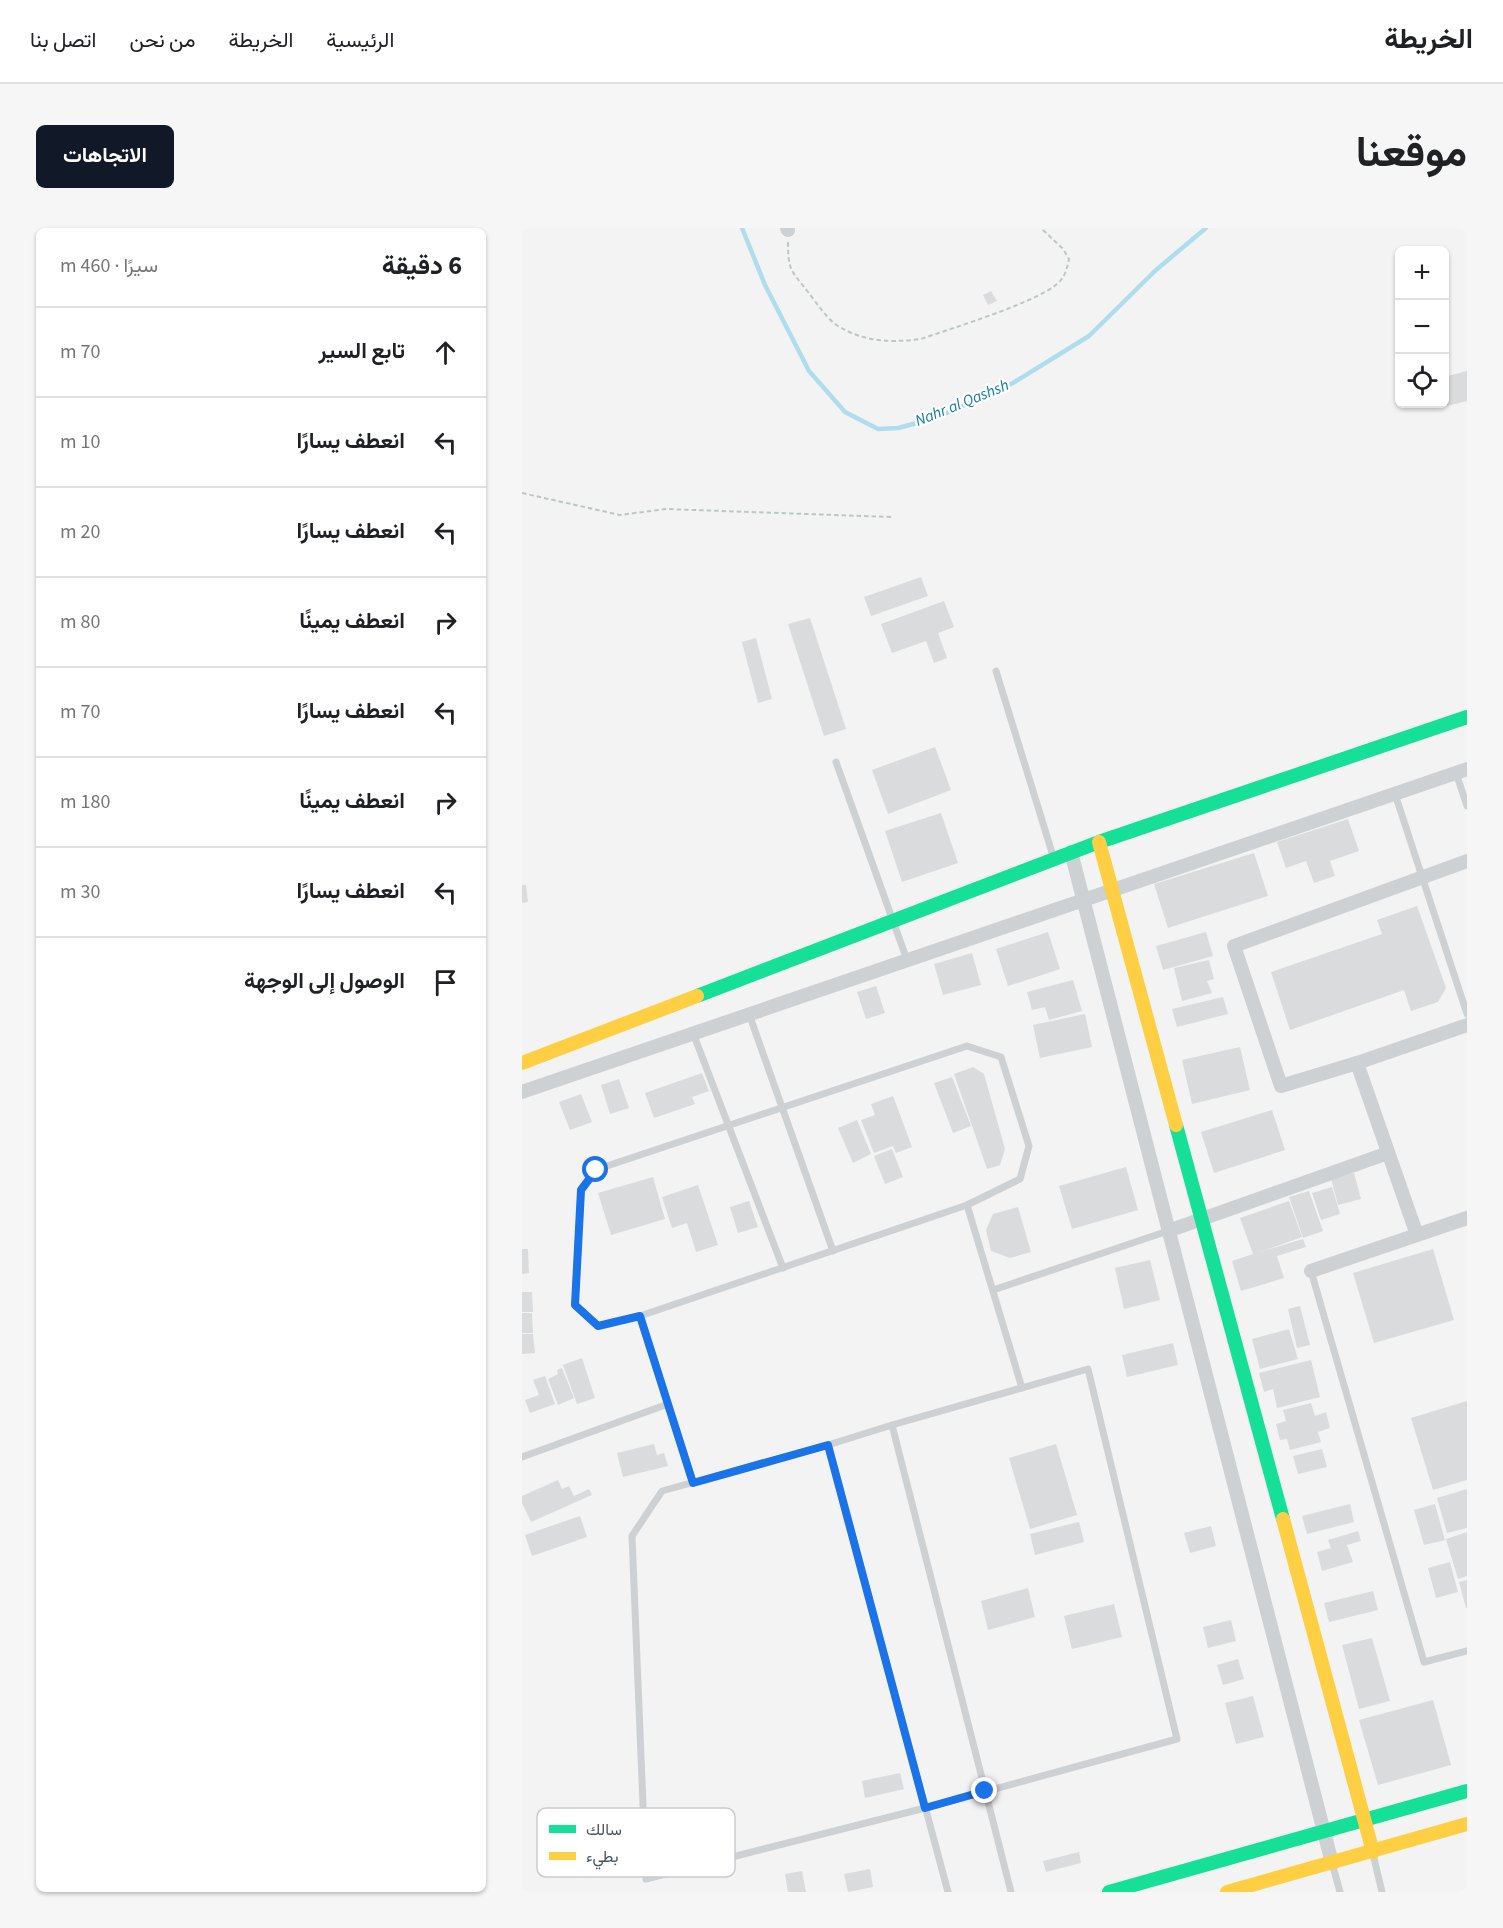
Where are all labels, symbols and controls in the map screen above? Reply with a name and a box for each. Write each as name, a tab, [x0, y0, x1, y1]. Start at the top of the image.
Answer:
text: الخريطة	[1384, 19, 1473, 59]
text: اتصل بنا	[30, 25, 96, 55]
text: من نحن	[129, 25, 195, 55]
text: الخريطة	[228, 25, 293, 55]
text: الرئيسية	[326, 25, 394, 55]
text: موقعنا	[1356, 123, 1467, 183]
button: الاتجاهات	[36, 125, 174, 188]
map controls	[1395, 246, 1449, 408]
button: +	[1395, 246, 1449, 300]
text: 6 دقيقة	[382, 247, 462, 284]
text: سيرًا · 460 m	[60, 252, 158, 280]
button: −	[1395, 300, 1449, 354]
text: تابع السير	[319, 335, 405, 367]
icon: ahead	[429, 336, 462, 369]
text: 70 m	[60, 338, 100, 366]
button: locate	[1395, 354, 1449, 408]
water label: Nahr al Qashsh	[912, 374, 1012, 432]
text: انعطف يسارًا	[296, 425, 405, 457]
icon: left	[429, 426, 462, 459]
text: 10 m	[60, 428, 100, 456]
text: انعطف يسارًا	[296, 515, 405, 547]
icon: left	[429, 516, 462, 549]
text: 20 m	[60, 518, 100, 546]
text: انعطف يمينًا	[299, 605, 405, 637]
icon: right	[429, 606, 462, 639]
text: 80 m	[60, 608, 100, 636]
text: انعطف يسارًا	[296, 695, 405, 727]
icon: left	[429, 696, 462, 729]
text: 70 m	[60, 698, 100, 726]
text: انعطف يمينًا	[299, 785, 405, 817]
icon: right	[429, 786, 462, 819]
text: 180 m	[60, 788, 110, 816]
text: انعطف يسارًا	[296, 875, 405, 907]
icon: left	[429, 876, 462, 909]
text: 30 m	[60, 878, 100, 906]
text: الوصول إلى الوجهة	[244, 965, 405, 997]
icon: arrive	[429, 966, 462, 999]
route start	[582, 1156, 608, 1182]
route end	[971, 1777, 997, 1803]
legend	[537, 1808, 735, 1877]
text: سالك	[586, 1819, 622, 1841]
text: بطيء	[586, 1846, 618, 1870]

